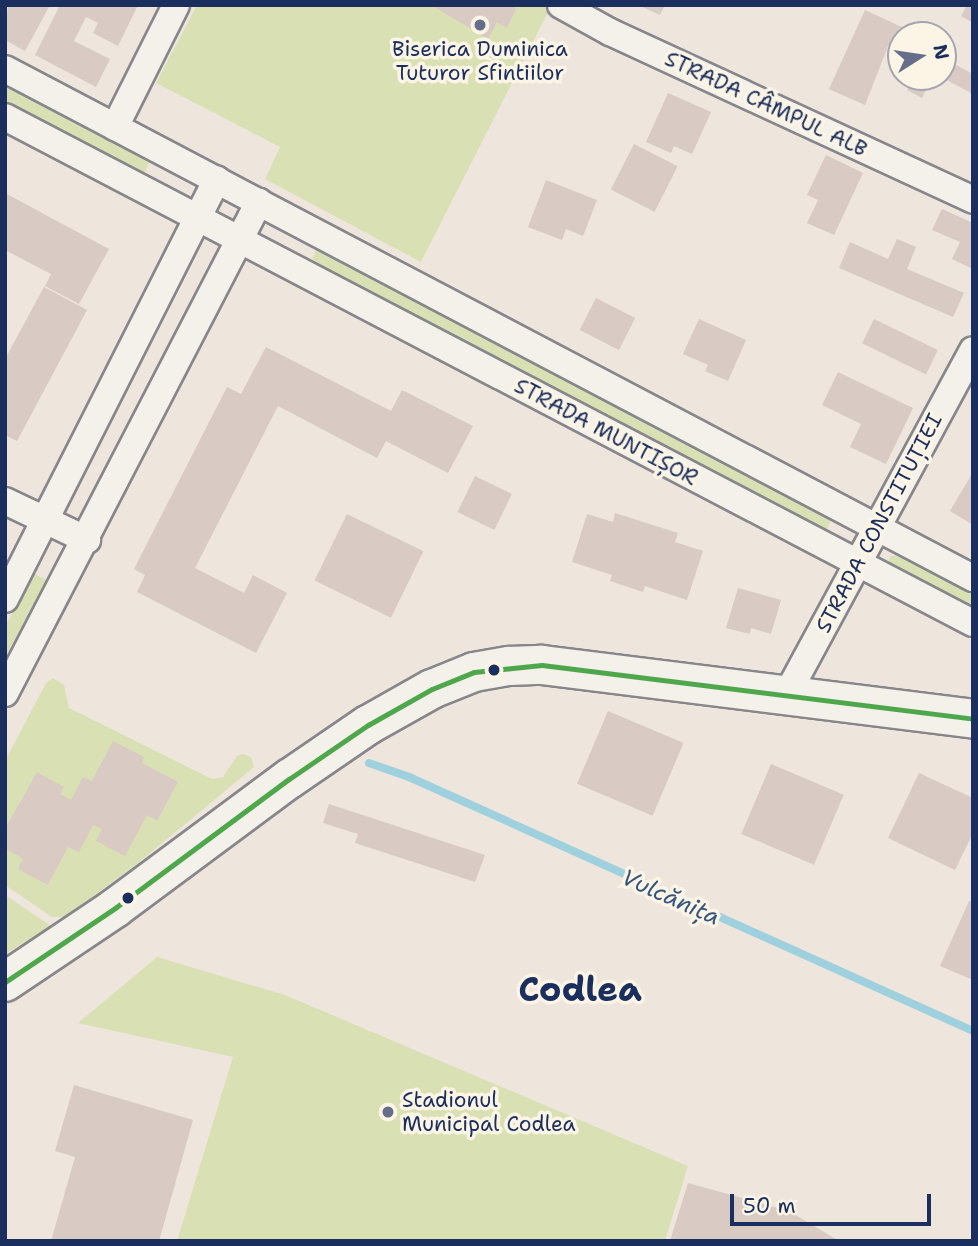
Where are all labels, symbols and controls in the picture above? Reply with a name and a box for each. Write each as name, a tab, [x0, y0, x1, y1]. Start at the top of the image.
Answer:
marker: Biserica Duminica Tuturor Sfintiilor	[472, 17, 488, 33]
north arrow	[887, 21, 957, 91]
place label: Biserica Duminica Tuturor Sfintiilor	[392, 36, 568, 86]
text: N	[927, 42, 955, 62]
street label: STRADA CÂMPUL ALB	[661, 46, 871, 162]
street label: STRADA MUNTIȘOR	[510, 373, 702, 491]
street label: STRADA CONSTITUȚIEI	[811, 409, 947, 637]
unlabelled marker	[487, 663, 501, 677]
water label: Vulcănița	[618, 863, 724, 931]
unlabelled marker	[121, 891, 135, 905]
district label: Codlea	[518, 968, 642, 1010]
place label: Stadionul Municipal Codlea	[402, 1087, 576, 1137]
marker: Stadionul Municipal Codlea	[380, 1104, 396, 1120]
scale bar	[733, 1180, 934, 1224]
text: 50 m	[743, 1192, 796, 1220]

